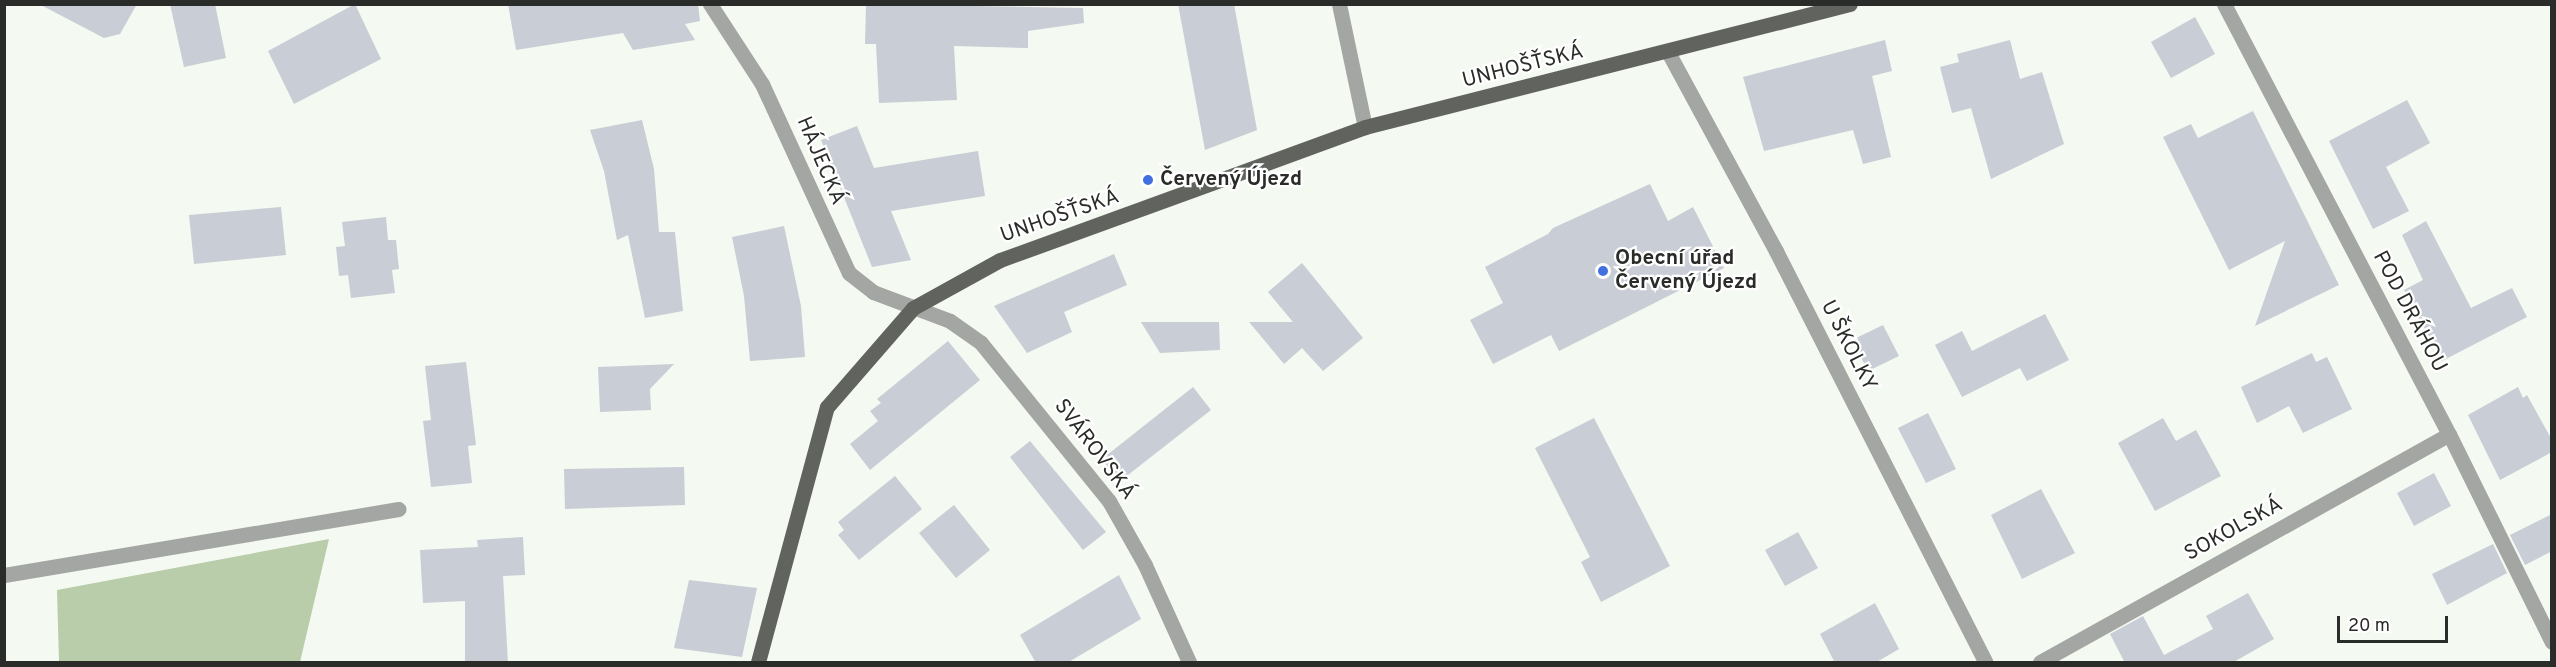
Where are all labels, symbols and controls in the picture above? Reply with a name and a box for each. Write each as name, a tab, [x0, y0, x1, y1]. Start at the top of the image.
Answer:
street label: UNHOŠŤSKÁ	[1460, 40, 1586, 94]
street label: HÁJECKÁ	[790, 113, 850, 209]
place label: Červený Újezd	[1160, 167, 1302, 193]
marker: Červený Újezd	[1141, 173, 1155, 187]
street label: UNHOŠŤSKÁ	[997, 185, 1123, 249]
place label: Obecní úřad Červený Újezd	[1615, 246, 1757, 296]
street label: POD DRÁHOU	[2367, 247, 2451, 377]
marker: Obecní úřad Červený Újezd	[1596, 264, 1610, 278]
street label: U ŠKOLKY	[1814, 297, 1882, 395]
street label: SVÁROVSKÁ	[1048, 395, 1140, 505]
street label: SOKOLSKÁ	[2181, 493, 2287, 567]
scale bar	[2340, 604, 2451, 642]
text: 20 m	[2348, 615, 2390, 638]

